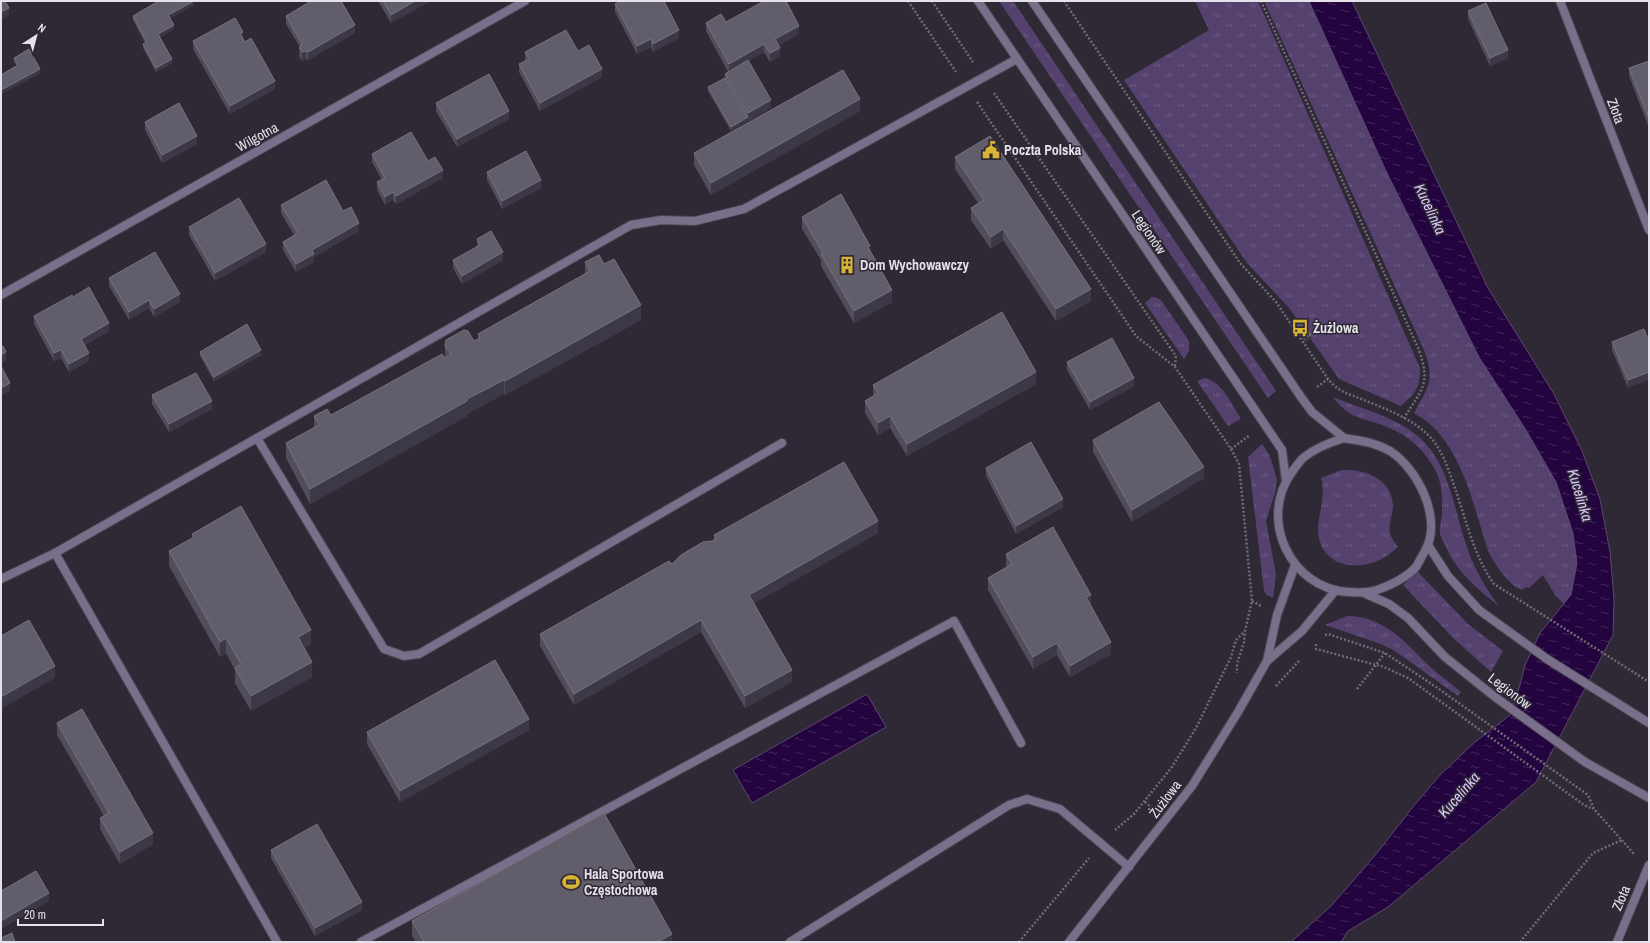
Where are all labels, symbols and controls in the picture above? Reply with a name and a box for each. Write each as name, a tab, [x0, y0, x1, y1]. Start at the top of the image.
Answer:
north arrow	[16, 16, 56, 56]
text: N	[35, 20, 49, 35]
street label: Złota	[1603, 96, 1629, 127]
street label: Wilgotna	[233, 118, 282, 156]
public building icon: Poczta Polska	[981, 140, 1001, 160]
place label: Poczta Polska	[1004, 141, 1082, 159]
water label: Kucelinka	[1410, 180, 1451, 238]
street label: Legionów	[1128, 206, 1171, 258]
building icon: Dom Wychowawczy	[837, 255, 857, 275]
place label: Dom Wychowawczy	[860, 256, 970, 274]
bus stop icon: Żużlowa	[1290, 318, 1310, 338]
place label: Żużlowa	[1313, 319, 1359, 337]
water label: Kucelinka	[1563, 466, 1598, 524]
street label: Legionów	[1485, 669, 1536, 714]
water label: Kucelinka	[1433, 767, 1484, 822]
street label: Żużlowa	[1145, 776, 1185, 821]
place label: Hala Sportowa Częstochowa	[584, 865, 664, 899]
sports icon: Hala Sportowa Częstochowa	[561, 872, 581, 892]
street label: Złota	[1608, 882, 1635, 913]
scale bar	[18, 901, 103, 927]
text: 20 m	[24, 907, 46, 923]

